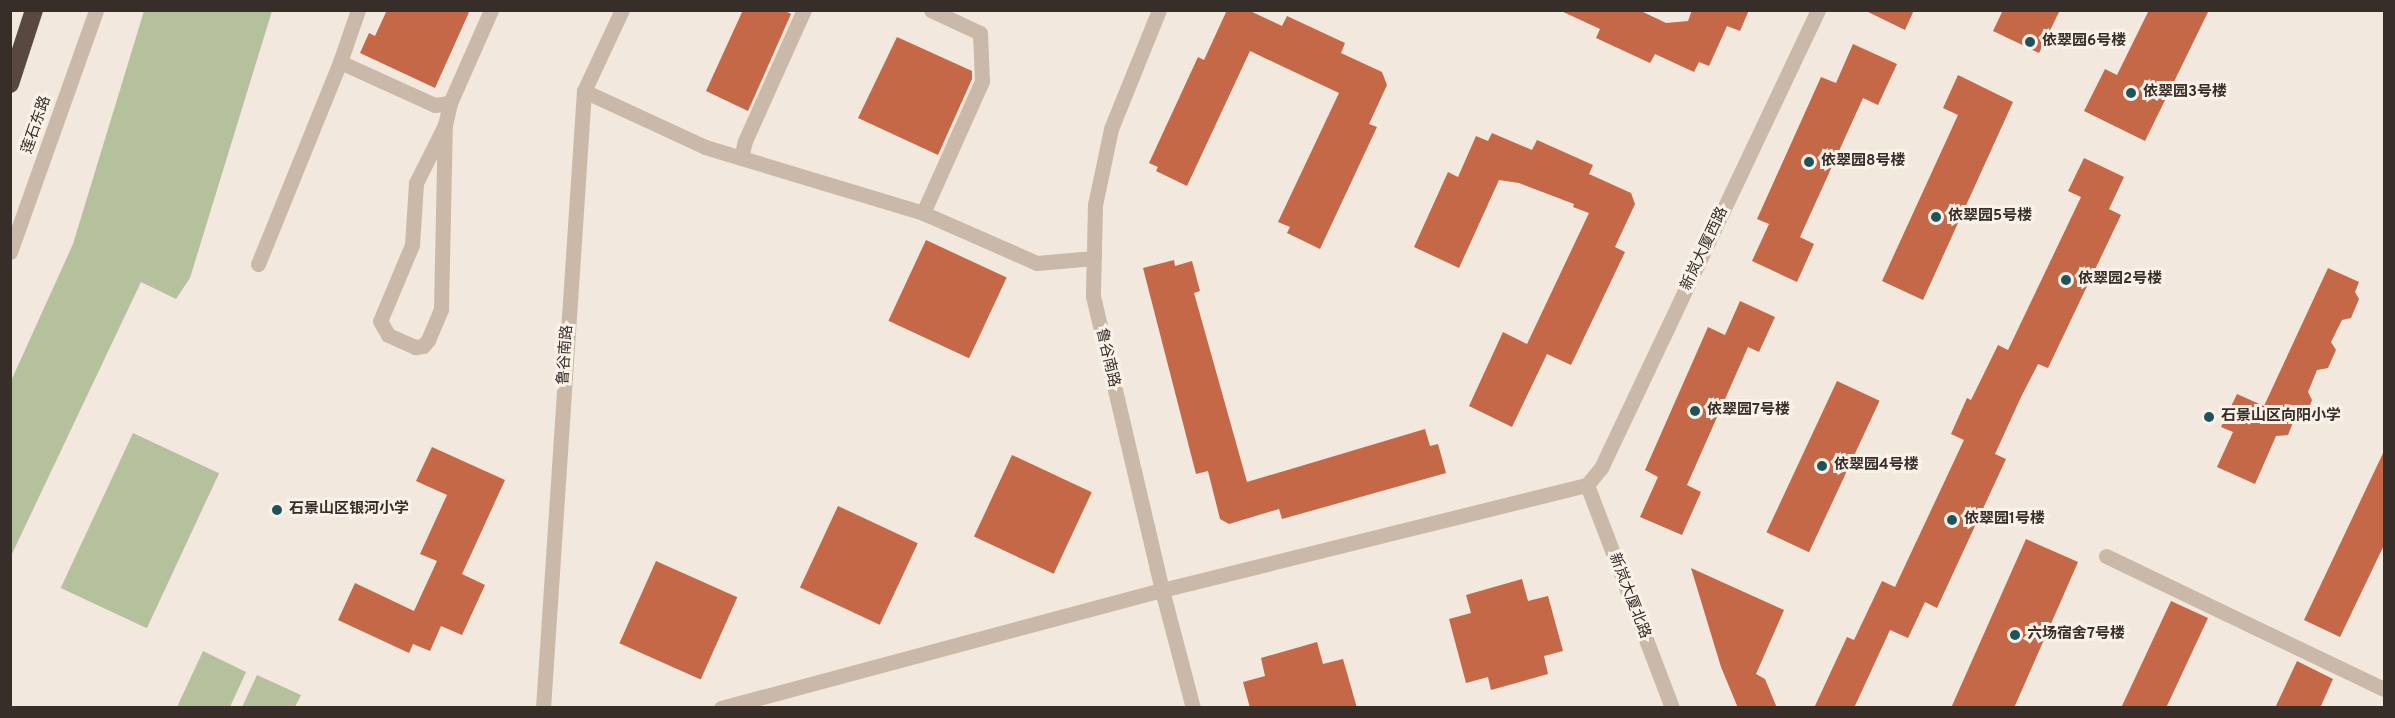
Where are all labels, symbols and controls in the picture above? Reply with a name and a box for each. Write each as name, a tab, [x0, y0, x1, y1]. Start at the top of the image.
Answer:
place label: 依翠园6号楼	[2042, 33, 2126, 51]
marker: 依翠园6号楼	[2023, 35, 2037, 49]
place label: 依翠园3号楼	[2143, 84, 2227, 102]
marker: 依翠园3号楼	[2124, 86, 2138, 100]
street label: 莲石东路	[19, 94, 55, 156]
place label: 依翠园8号楼	[1821, 153, 1905, 171]
marker: 依翠园8号楼	[1802, 155, 1816, 169]
street label: 新岚大厦西路	[1678, 204, 1732, 294]
place label: 依翠园5号楼	[1948, 208, 2032, 226]
marker: 依翠园5号楼	[1929, 210, 1943, 224]
place label: 依翠园2号楼	[2078, 271, 2162, 289]
marker: 依翠园2号楼	[2059, 273, 2073, 287]
street label: 鲁谷南路	[555, 324, 577, 386]
street label: 鲁谷南路	[1091, 327, 1123, 389]
place label: 依翠园7号楼	[1707, 402, 1790, 420]
marker: 依翠园7号楼	[1688, 404, 1702, 418]
place label: 石景山区向阳小学	[2221, 408, 2341, 426]
marker: 石景山区向阳小学	[2202, 410, 2216, 424]
place label: 依翠园4号楼	[1834, 457, 1919, 475]
marker: 依翠园4号楼	[1815, 459, 1829, 473]
place label: 石景山区银河小学	[289, 501, 409, 519]
marker: 石景山区银河小学	[270, 503, 284, 517]
place label: 依翠园1号楼	[1964, 511, 2045, 529]
marker: 依翠园1号楼	[1945, 513, 1959, 527]
street label: 新岚大厦北路	[1604, 551, 1654, 641]
place label: 六场宿舍7号楼	[2027, 626, 2125, 644]
marker: 六场宿舍7号楼	[2008, 628, 2022, 642]

